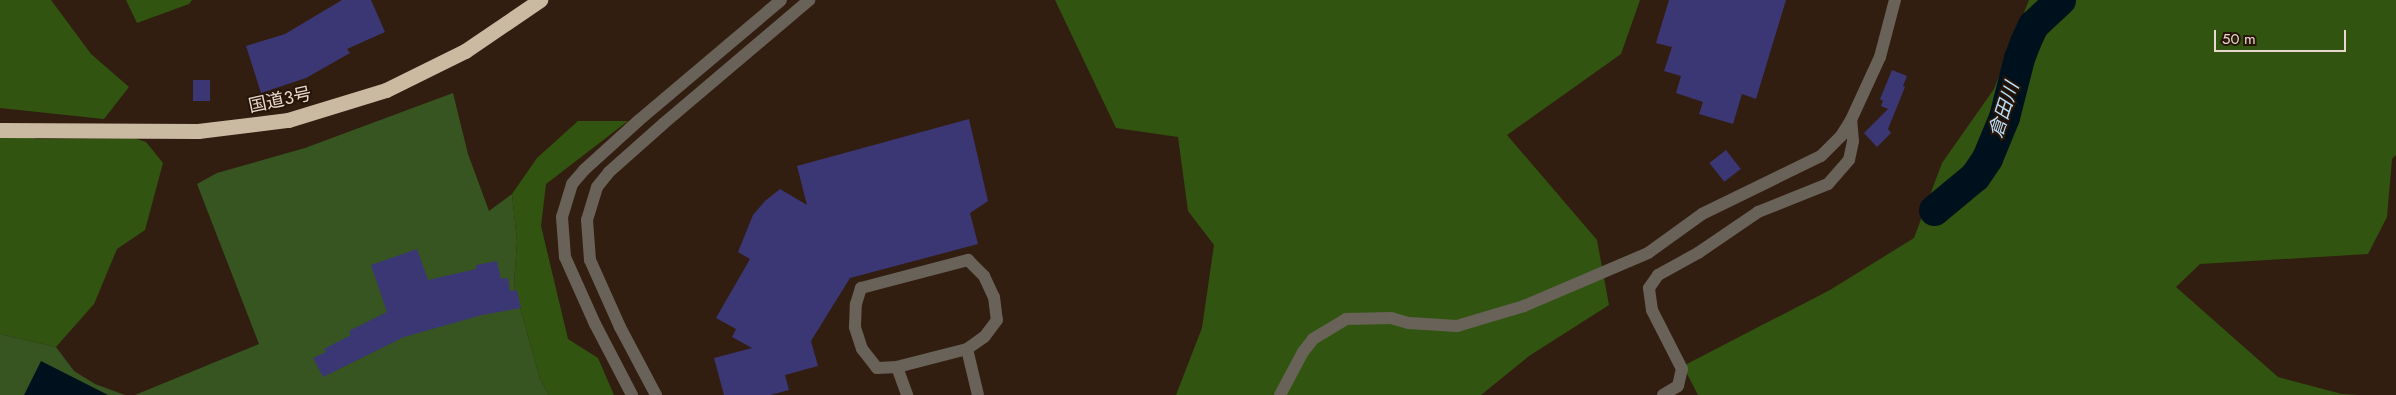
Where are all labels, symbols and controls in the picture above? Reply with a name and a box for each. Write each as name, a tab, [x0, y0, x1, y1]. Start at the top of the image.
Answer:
scale bar	[2216, 20, 2348, 52]
text: 50 m	[2222, 28, 2256, 50]
water label: 倉田川	[1984, 79, 2024, 141]
street label: 国道3号	[247, 83, 313, 117]

